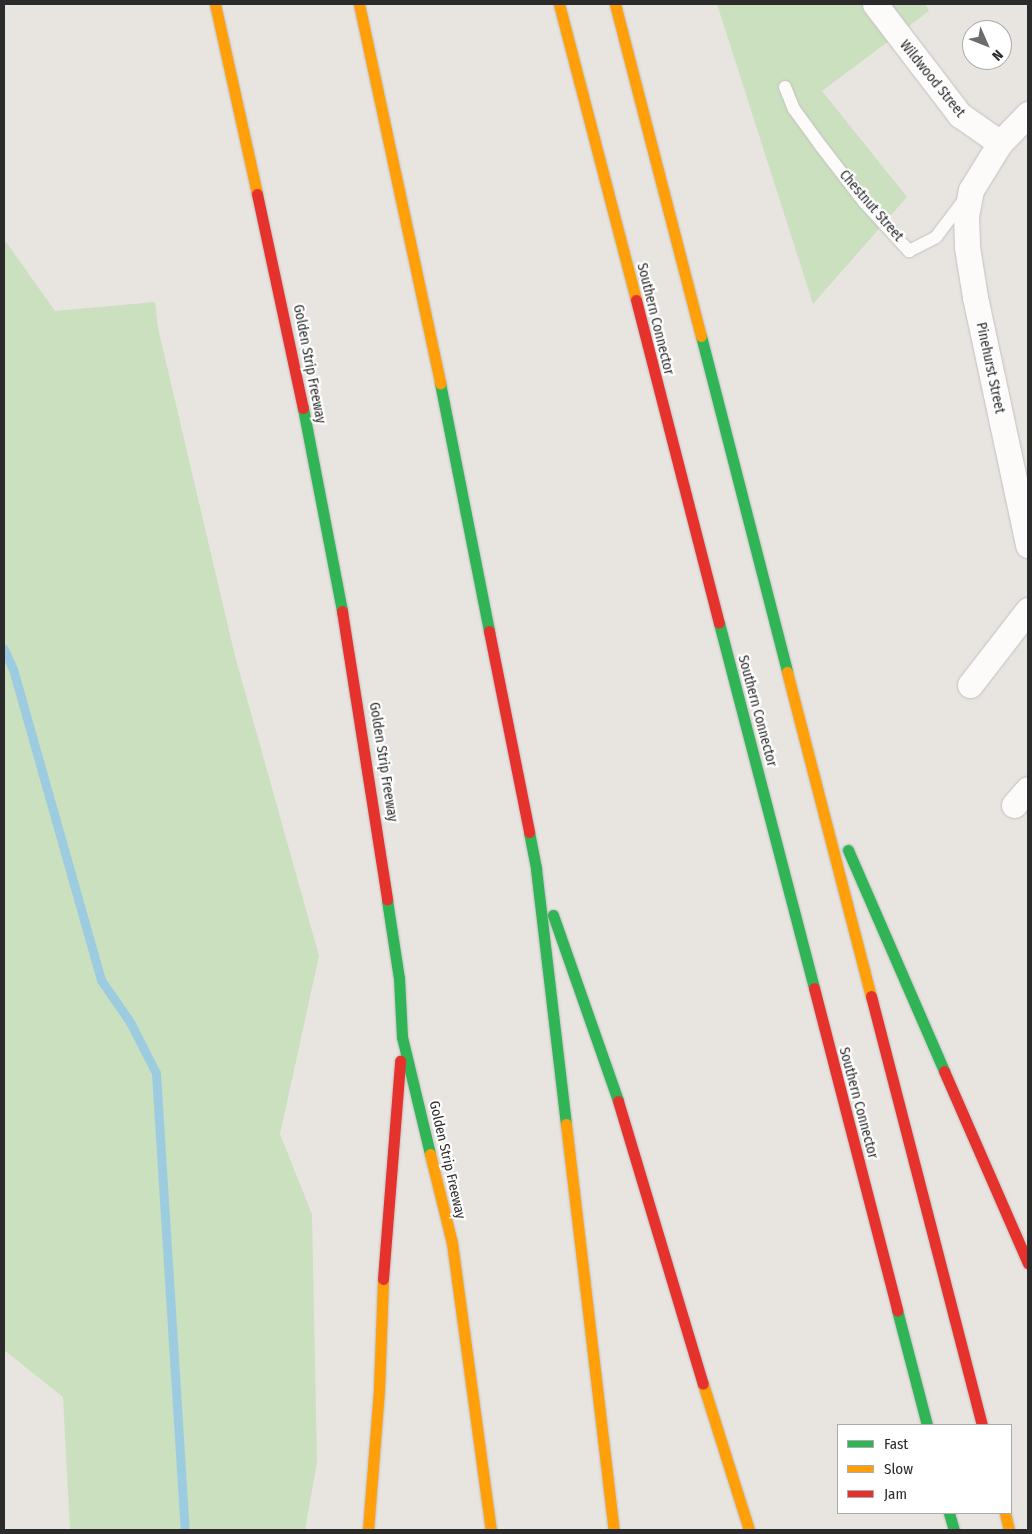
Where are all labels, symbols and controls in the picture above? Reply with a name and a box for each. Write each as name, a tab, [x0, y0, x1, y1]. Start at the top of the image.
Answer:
north arrow	[962, 20, 1012, 70]
street label: Wildwood Street	[896, 37, 968, 121]
text: N	[988, 46, 1006, 64]
street label: Chestnut Street	[836, 167, 906, 245]
street label: Southern Connector	[633, 261, 677, 377]
street label: Golden Strip Freeway	[289, 303, 329, 425]
street label: Pinehurst Street	[972, 321, 1008, 415]
street label: Southern Connector	[734, 654, 780, 768]
street label: Golden Strip Freeway	[365, 701, 401, 823]
street label: Southern Connector	[835, 1046, 881, 1160]
street label: Golden Strip Freeway	[425, 1099, 469, 1221]
legend	[837, 1424, 1012, 1514]
text: Fast	[884, 1435, 908, 1453]
text: Slow	[884, 1460, 913, 1478]
text: Jam	[884, 1485, 907, 1503]

